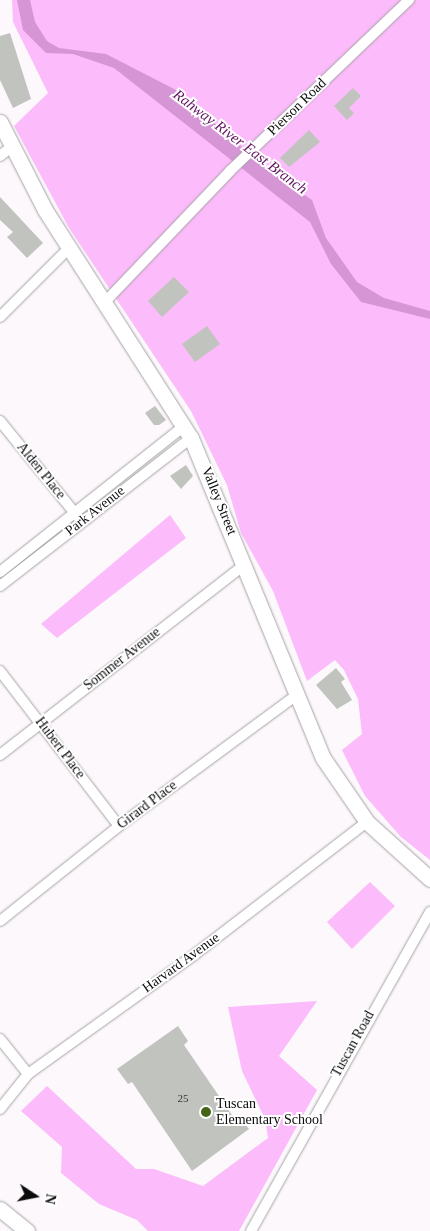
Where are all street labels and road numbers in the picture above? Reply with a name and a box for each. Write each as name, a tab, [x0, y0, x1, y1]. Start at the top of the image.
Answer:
street label: Pierson Road	[264, 75, 330, 139]
street label: Alden Place	[13, 439, 69, 503]
street label: Valley Street	[198, 465, 240, 537]
street label: Park Avenue	[62, 482, 128, 540]
street label: Sommer Avenue	[80, 624, 164, 694]
street label: Hubert Place	[31, 714, 89, 782]
street label: Girard Place	[114, 777, 180, 833]
street label: Harvard Avenue	[139, 929, 223, 997]
street label: Tuscan Road	[328, 1008, 378, 1080]

